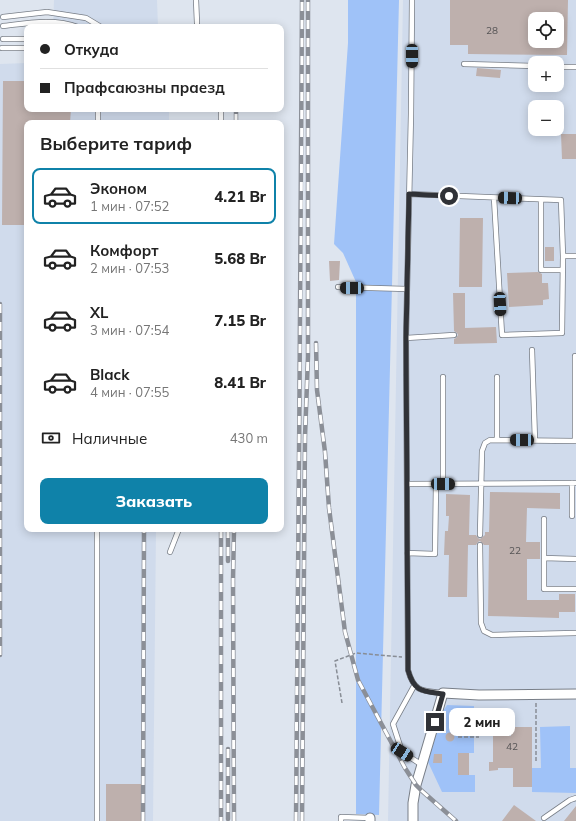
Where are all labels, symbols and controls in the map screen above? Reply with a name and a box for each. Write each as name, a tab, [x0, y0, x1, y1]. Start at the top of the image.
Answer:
map controls	[528, 12, 564, 136]
button: locate	[528, 12, 564, 48]
house number: 28	[486, 24, 498, 37]
text: Откуда	[64, 40, 119, 59]
car	[406, 44, 418, 68]
button: +	[528, 56, 564, 92]
text: Прафсаюзны праезд	[64, 78, 225, 97]
button: −	[528, 100, 564, 136]
text: Выберите тариф	[40, 132, 192, 155]
icon: car	[42, 178, 78, 214]
text: Эконом	[90, 179, 147, 198]
text: 4.21 Br	[214, 187, 266, 206]
route start	[440, 187, 458, 205]
car	[498, 192, 522, 204]
text: 1 мин · 07:52	[90, 198, 169, 214]
icon: car	[42, 240, 78, 276]
text: Комфорт	[90, 241, 159, 260]
text: 5.68 Br	[214, 249, 266, 268]
text: 2 мин · 07:53	[90, 260, 169, 276]
car	[340, 282, 364, 294]
car	[493, 292, 507, 316]
icon: car	[42, 302, 78, 338]
text: XL	[90, 303, 108, 322]
text: 7.15 Br	[214, 311, 266, 330]
text: 3 мин · 07:54	[90, 322, 169, 338]
icon: car	[42, 364, 78, 400]
text: Black	[90, 365, 129, 384]
text: 8.41 Br	[214, 373, 266, 392]
text: 4 мин · 07:55	[90, 384, 169, 400]
icon: cash	[40, 427, 62, 449]
text: Наличные	[72, 429, 147, 448]
text: 430 m	[230, 430, 268, 446]
car	[510, 434, 534, 446]
button: Заказать	[40, 478, 268, 524]
car	[431, 478, 455, 490]
house number: 22	[509, 544, 521, 557]
callout: 2 мин	[449, 708, 515, 736]
route end	[426, 713, 444, 731]
text: 2 мин	[463, 714, 501, 730]
car	[389, 740, 415, 764]
house number: 42	[506, 740, 518, 753]

